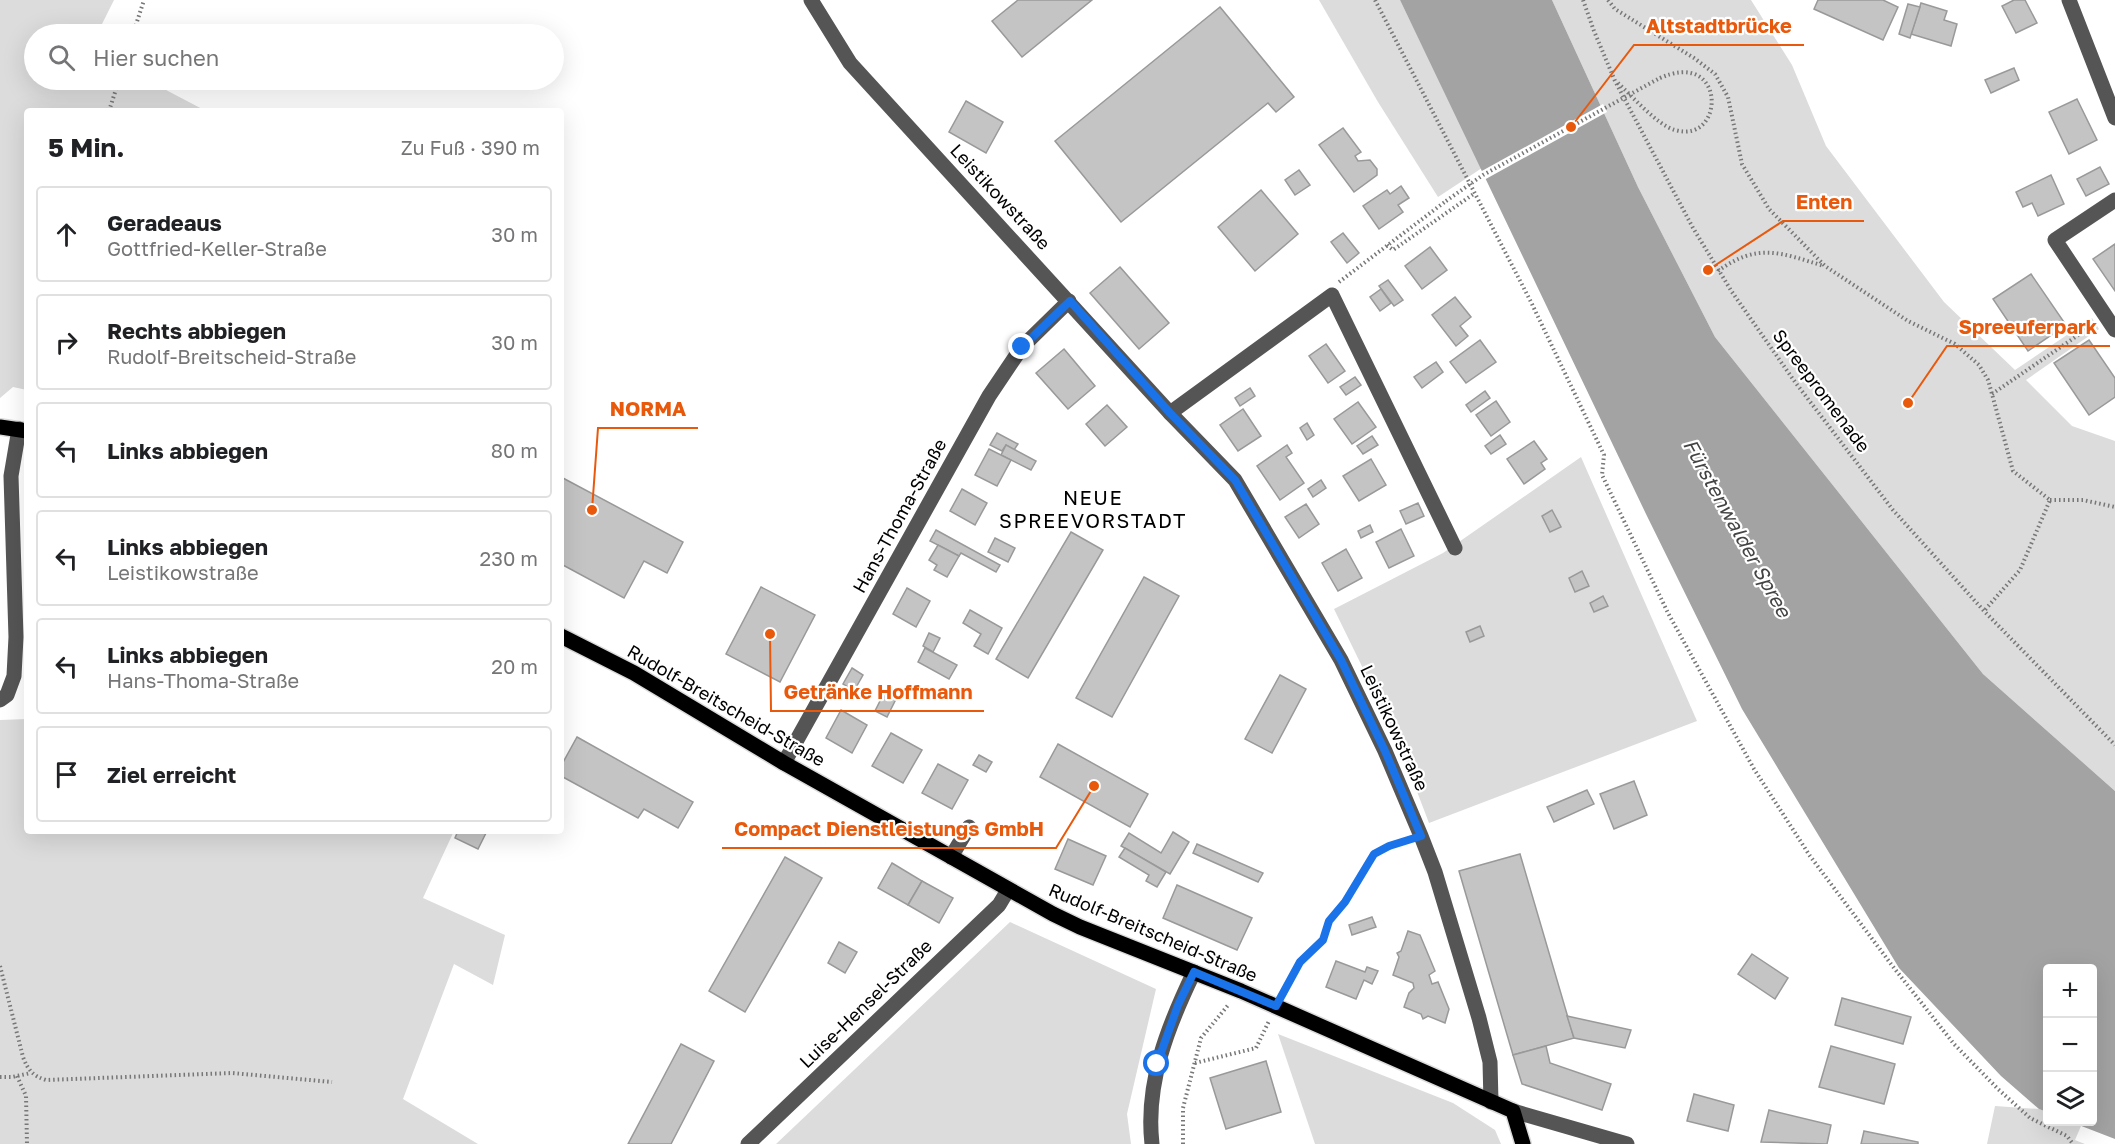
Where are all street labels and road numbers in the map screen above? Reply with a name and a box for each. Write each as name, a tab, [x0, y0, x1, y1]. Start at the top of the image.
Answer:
street label: Leistikowstraße	[946, 139, 1055, 254]
street label: Spreepromenade	[1768, 325, 1875, 456]
street label: Hans-Thoma-Straße	[848, 435, 951, 596]
street label: Rudolf-Breitscheid-Straße	[624, 639, 829, 771]
street label: Leistikowstraße	[1356, 661, 1434, 794]
street label: Rudolf-Breitscheid-Straße	[1046, 878, 1261, 986]
street label: Luise-Hensel-Straße	[794, 934, 936, 1072]

